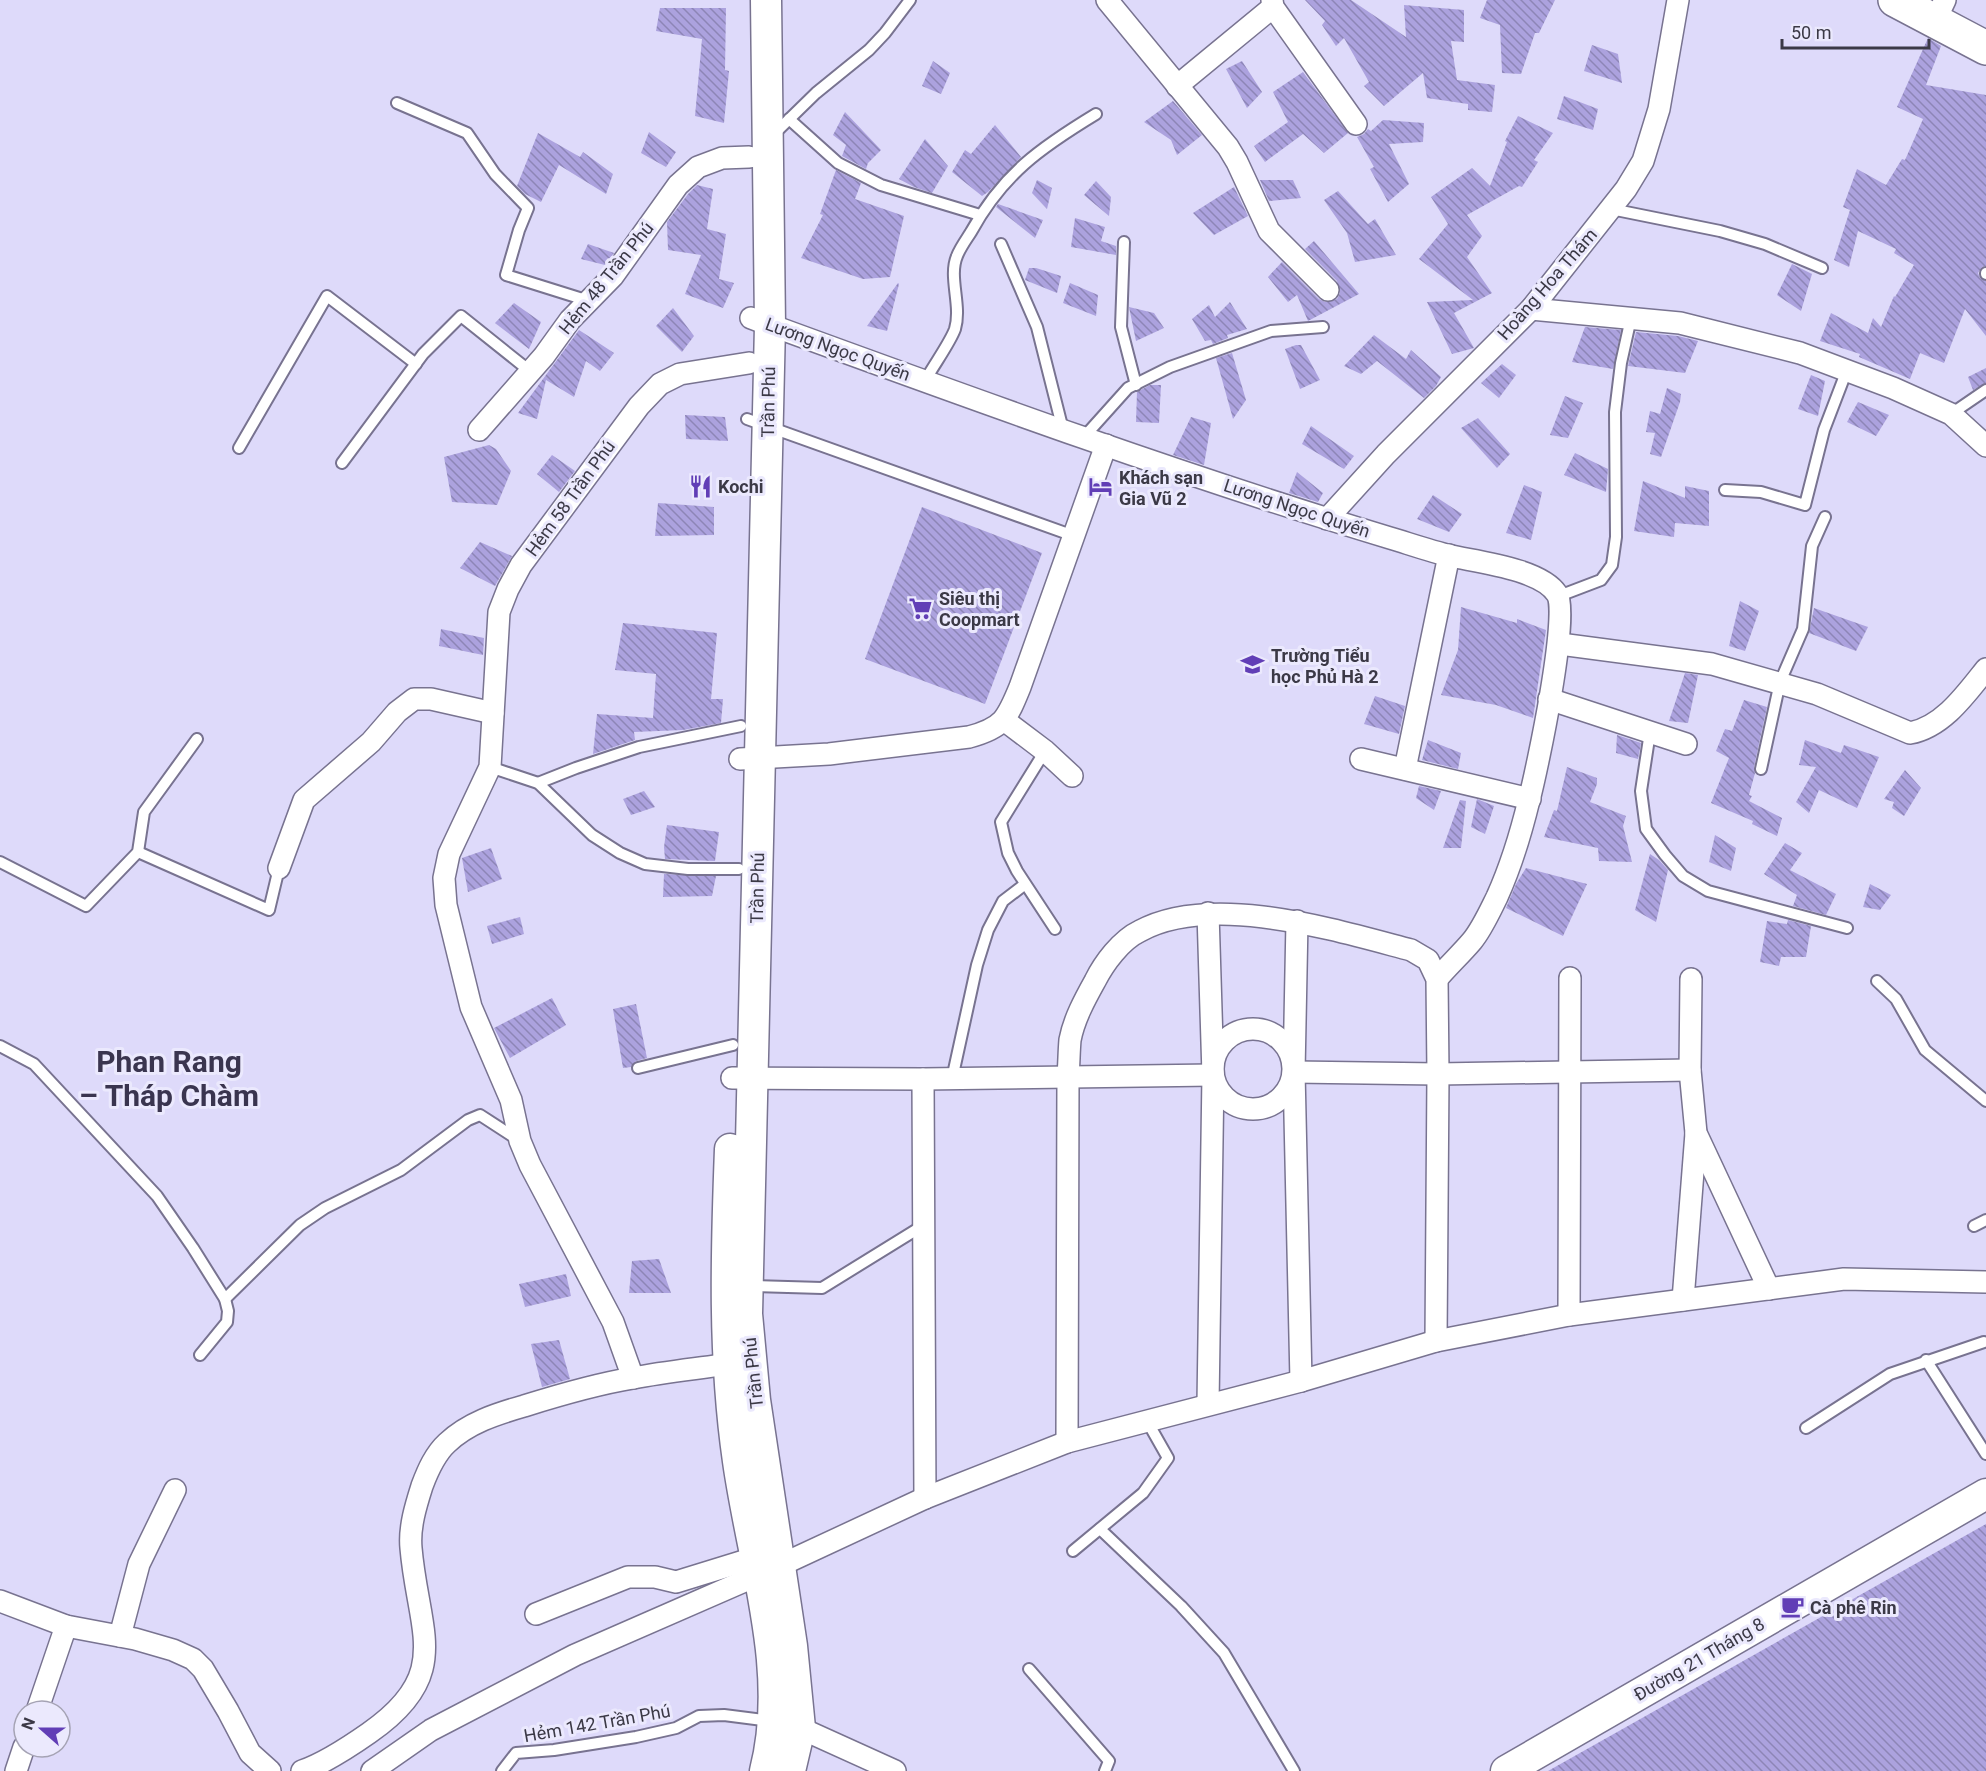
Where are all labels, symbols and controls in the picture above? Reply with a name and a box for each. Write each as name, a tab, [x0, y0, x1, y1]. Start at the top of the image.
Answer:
scale bar	[1782, 12, 1929, 50]
text: 50 m	[1791, 22, 1831, 43]
street label: Hẻm 48 Trần Phú	[554, 218, 658, 338]
street label: Hoàng Hoa Thám	[1493, 224, 1601, 344]
street label: Lương Ngọc Quyến	[763, 313, 913, 385]
street label: Trần Phú	[757, 366, 779, 438]
street label: Hẻm 58 Trần Phú	[521, 436, 619, 560]
place label: Khách sạn Gia Vũ 2	[1119, 467, 1203, 509]
restaurant icon: Kochi	[687, 473, 713, 499]
hotel icon: Khách sạn Gia Vũ 2	[1088, 474, 1114, 500]
street label: Lương Ngọc Quyến	[1221, 474, 1373, 542]
place label: Kochi	[718, 476, 764, 497]
place label: Siêu thị Coopmart	[939, 588, 1020, 630]
supermarket icon: Siêu thị Coopmart	[908, 595, 934, 621]
place label: Trường Tiểu học Phủ Hà 2	[1271, 645, 1378, 687]
school or university icon: Trường Tiểu học Phủ Hà 2	[1240, 652, 1266, 678]
street label: Trần Phú	[746, 852, 768, 924]
district label: Phan Rang – Tháp Chàm	[79, 1044, 259, 1113]
street label: Trần Phú	[739, 1336, 767, 1410]
cafe icon: Cà phê Rin	[1779, 1594, 1805, 1620]
place label: Cà phê Rin	[1810, 1597, 1897, 1618]
street label: Đường 21 Tháng 8	[1630, 1613, 1768, 1705]
north arrow	[12, 1699, 72, 1759]
street label: Hẻm 142 Trần Phú	[522, 1700, 672, 1746]
text: N	[18, 1715, 39, 1732]

